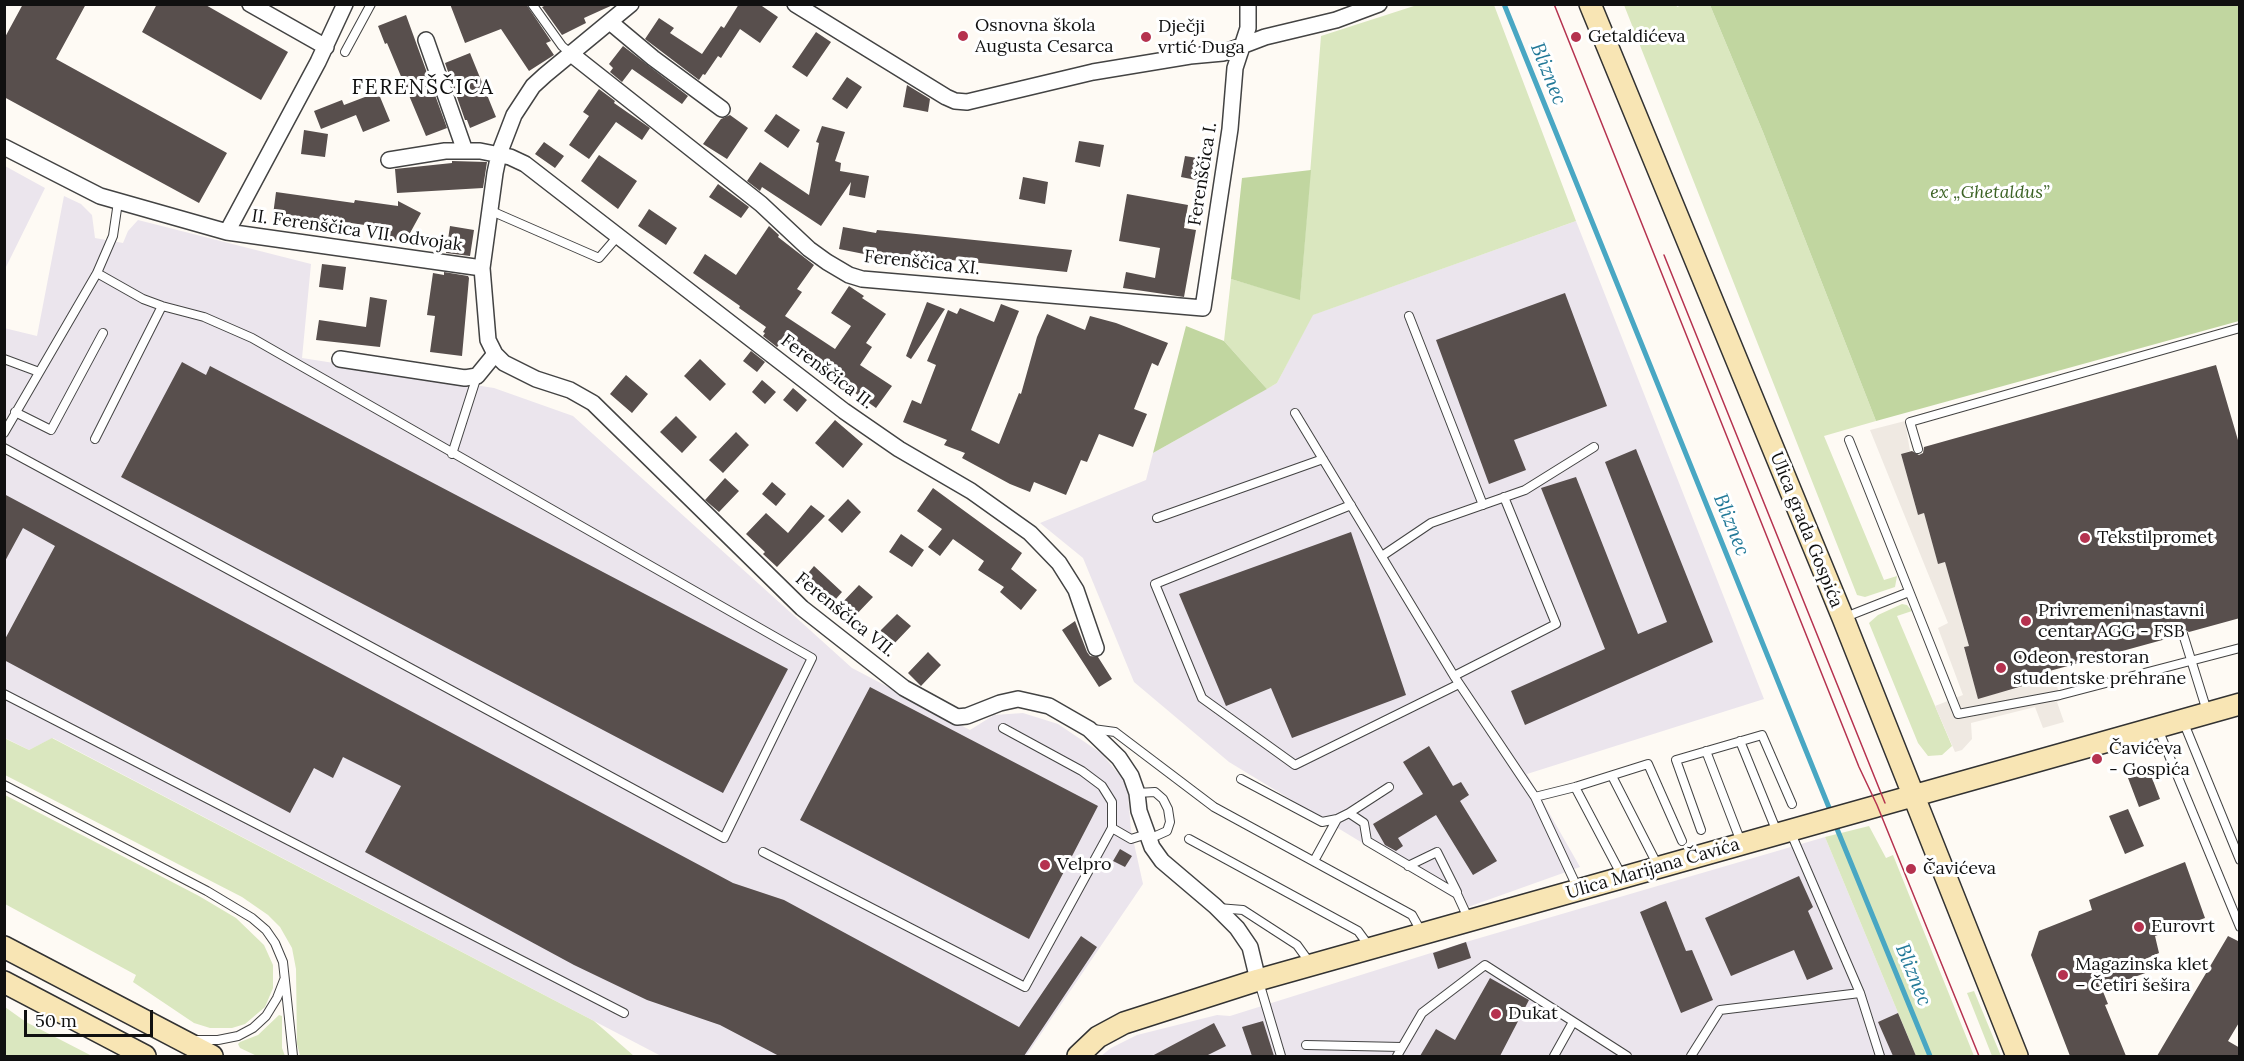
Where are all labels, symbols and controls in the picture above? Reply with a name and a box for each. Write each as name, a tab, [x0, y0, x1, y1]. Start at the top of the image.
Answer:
place label: Osnovna škola Augusta Cesarca	[975, 15, 1113, 57]
place label: Dječji vrtić Duga	[1158, 16, 1245, 58]
place label: Getaldićeva	[1588, 26, 1686, 48]
marker: Osnovna škola Augusta Cesarca	[956, 29, 970, 43]
marker: Dječji vrtić Duga	[1139, 30, 1153, 44]
marker: Getaldićeva	[1569, 30, 1583, 44]
water label: Bliznec	[1525, 39, 1571, 109]
district label: FERENŠČICA	[352, 75, 494, 101]
street label: Ferenščica I.	[1184, 121, 1222, 227]
park label: ex „Ghetaldus”	[1930, 182, 2050, 204]
street label: II. Ferenščica VII. odvojak	[250, 205, 464, 257]
street label: Ferenščica XI.	[863, 246, 981, 280]
street label: Ferenščica II.	[776, 330, 878, 414]
street label: Ulica grada Gospića	[1765, 449, 1847, 611]
water label: Bliznec	[1708, 490, 1754, 560]
place label: Tekstilpromet	[2097, 527, 2214, 549]
marker: Tekstilpromet	[2078, 531, 2092, 545]
street label: Ferenščica VII.	[791, 568, 899, 662]
place label: Privremeni nastavni centar AGG - FSB	[2038, 600, 2204, 642]
marker: Privremeni nastavni centar AGG - FSB	[2019, 614, 2033, 628]
place label: Odeon, restoran studentske prehrane	[2013, 647, 2186, 690]
marker: Odeon, restoran studentske prehrane	[1994, 661, 2008, 675]
place label: Čavićeva - Gospića	[2109, 738, 2190, 780]
marker: Čavićeva - Gospića	[2090, 752, 2104, 766]
street label: Ulica Marijana Čavića	[1564, 834, 1742, 904]
place label: Velpro	[1057, 854, 1112, 876]
marker: Velpro	[1038, 858, 1052, 872]
place label: Čavićeva	[1923, 858, 1996, 880]
marker: Čavićeva	[1904, 862, 1918, 876]
place label: Eurovrt	[2151, 916, 2215, 938]
marker: Eurovrt	[2132, 920, 2146, 934]
water label: Bliznec	[1890, 940, 1936, 1010]
place label: Magazinska klet – Četiri šešira	[2075, 954, 2208, 996]
marker: Magazinska klet – Četiri šešira	[2056, 968, 2070, 982]
scale bar	[27, 998, 156, 1036]
place label: Dukat	[1508, 1003, 1558, 1025]
marker: Dukat	[1489, 1007, 1503, 1021]
text: 50 m	[35, 1009, 77, 1032]

